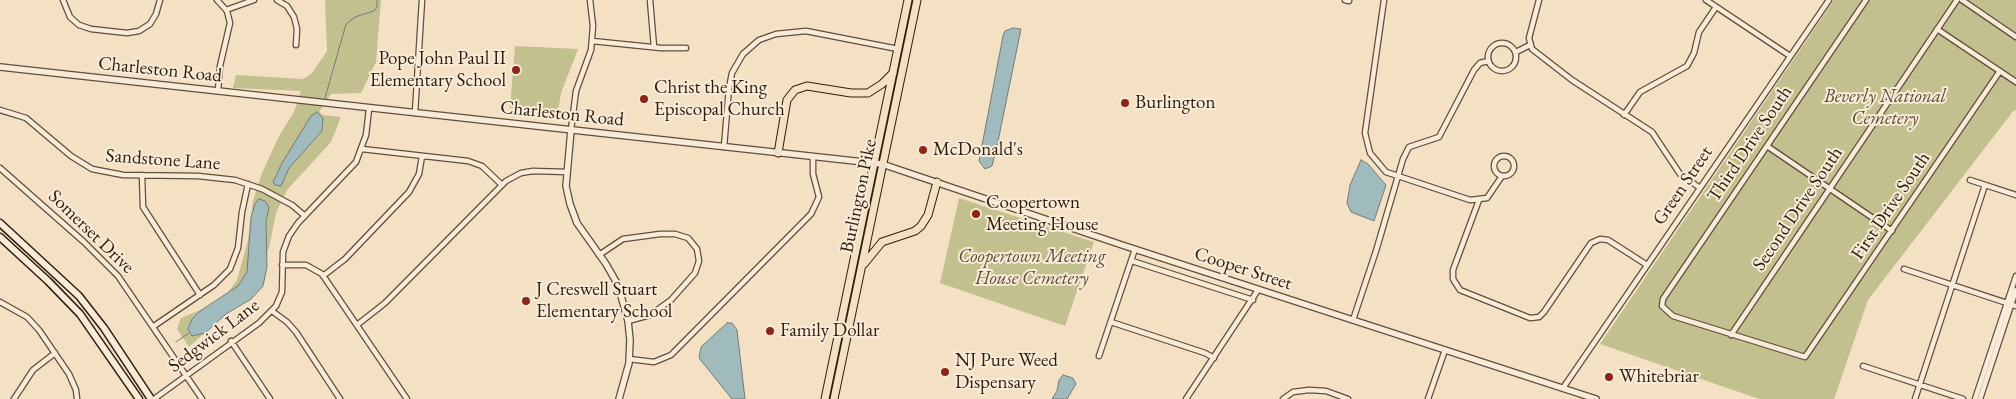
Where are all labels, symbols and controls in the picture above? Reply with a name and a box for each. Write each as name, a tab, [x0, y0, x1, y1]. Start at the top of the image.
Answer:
place label: Pope John Paul II Elementary School	[370, 48, 506, 92]
street label: Charleston Road	[97, 52, 223, 88]
marker: Pope John Paul II Elementary School	[510, 64, 522, 76]
place label: Christ the King Episcopal Church	[654, 77, 785, 121]
street label: Third Drive South	[1703, 82, 1797, 206]
park label: Beverly National Cemetery	[1824, 86, 1946, 130]
place label: Burlington	[1135, 92, 1215, 114]
marker: Christ the King Episcopal Church	[638, 93, 650, 105]
street label: Charleston Road	[499, 96, 625, 132]
marker: Burlington	[1119, 97, 1131, 109]
street label: Burlington Pike	[836, 137, 882, 255]
place label: McDonald's	[933, 139, 1023, 161]
street label: Green Street	[1648, 142, 1718, 230]
street label: Second Drive South	[1748, 143, 1848, 275]
marker: McDonald's	[917, 144, 929, 156]
street label: Sandstone Lane	[105, 145, 221, 175]
street label: First Drive South	[1847, 148, 1935, 264]
street label: Somerset Drive	[43, 185, 139, 279]
place label: Coopertown Meeting House	[986, 192, 1098, 236]
marker: Coopertown Meeting House	[970, 208, 982, 220]
street label: Cooper Street	[1191, 242, 1295, 296]
park label: Coopertown Meeting House Cemetery	[958, 246, 1106, 290]
place label: J Creswell Stuart Elementary School	[536, 279, 672, 323]
street label: Sedgwick Lane	[164, 294, 264, 378]
marker: J Creswell Stuart Elementary School	[520, 295, 532, 307]
place label: Family Dollar	[780, 320, 879, 342]
marker: Family Dollar	[764, 325, 776, 337]
place label: NJ Pure Weed Dispensary	[955, 350, 1058, 394]
marker: NJ Pure Weed Dispensary	[939, 366, 951, 378]
place label: Whitebriar	[1619, 366, 1699, 388]
marker: Whitebriar	[1603, 371, 1615, 383]

